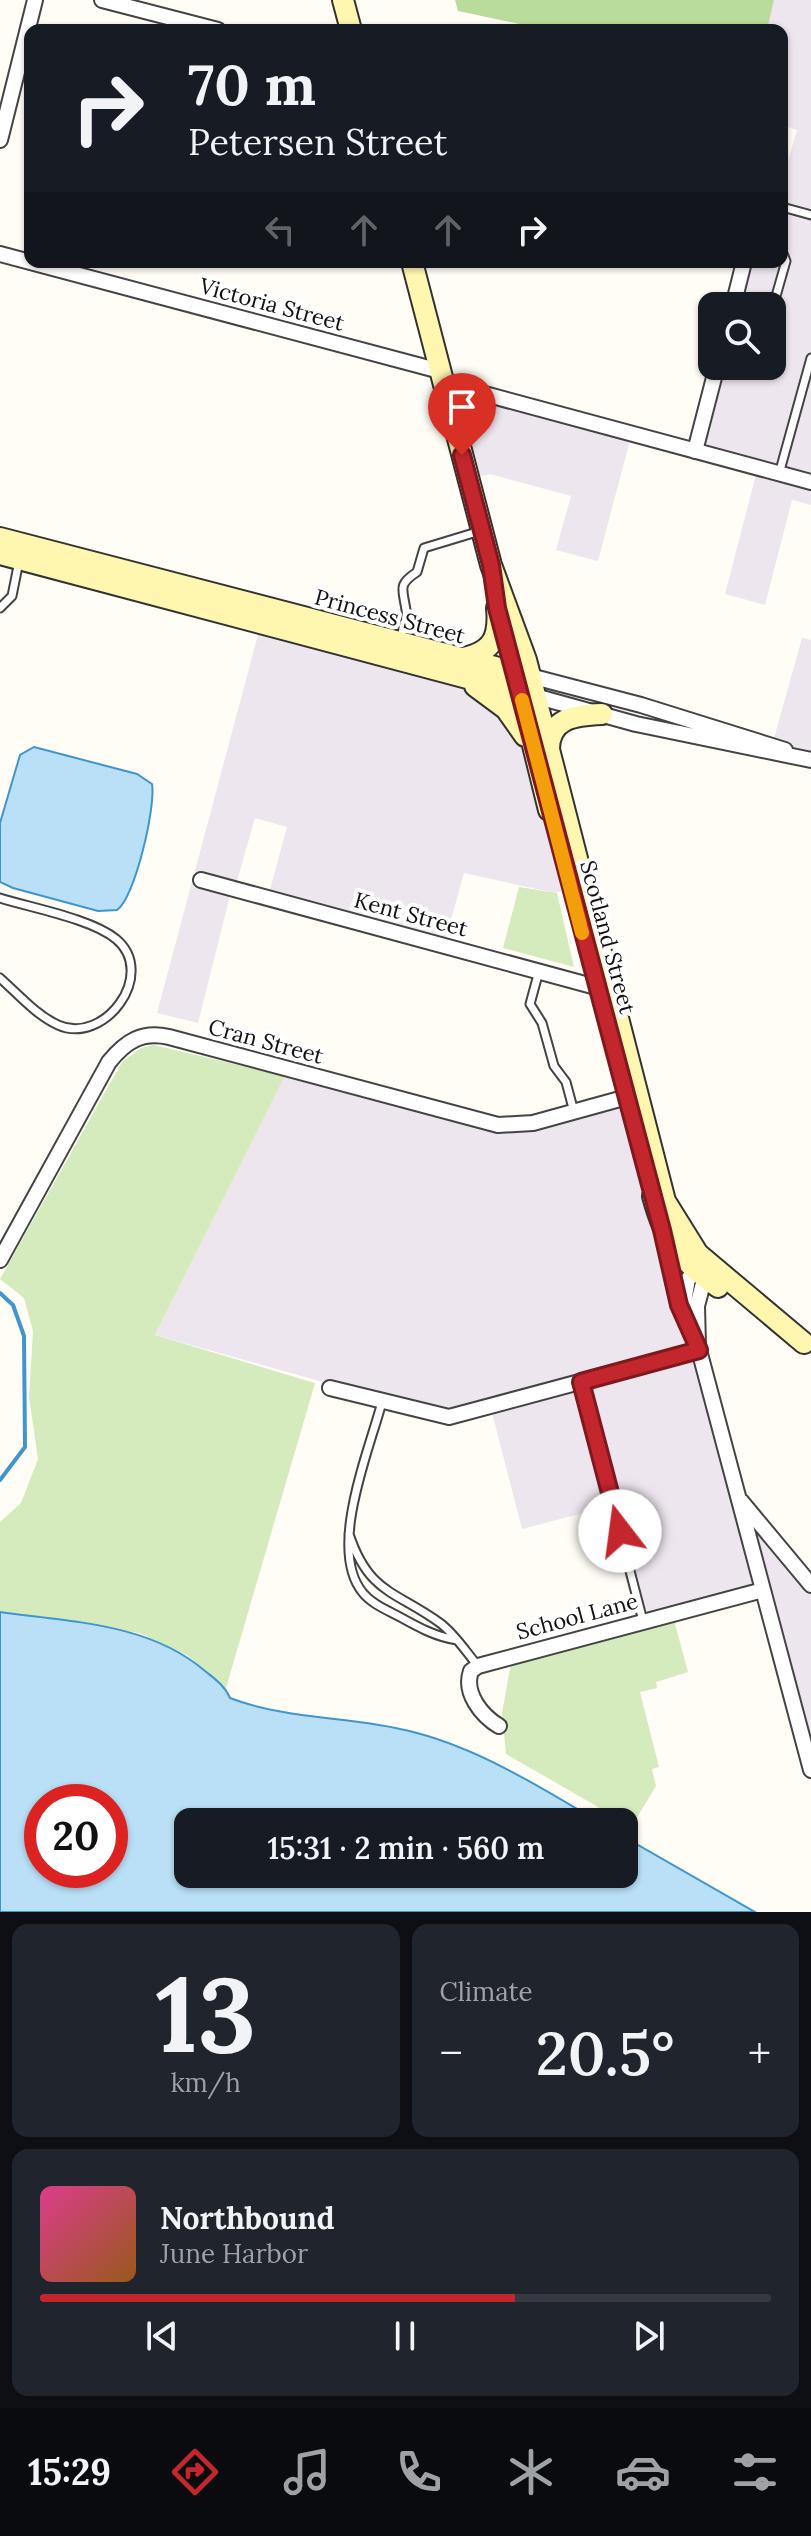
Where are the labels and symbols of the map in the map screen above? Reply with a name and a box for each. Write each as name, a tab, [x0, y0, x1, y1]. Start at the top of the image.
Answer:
street label: Victoria Street	[196, 271, 348, 337]
pin	[428, 373, 496, 455]
street label: Princess Street	[312, 582, 469, 650]
street label: Scotland Street	[574, 857, 642, 1017]
street label: Kent Street	[351, 885, 471, 943]
street label: Cran Street	[206, 1012, 327, 1070]
position arrow	[578, 1489, 662, 1573]
street label: School Lane	[513, 1586, 641, 1646]
speed limit sign: 20	[24, 1784, 128, 1888]

